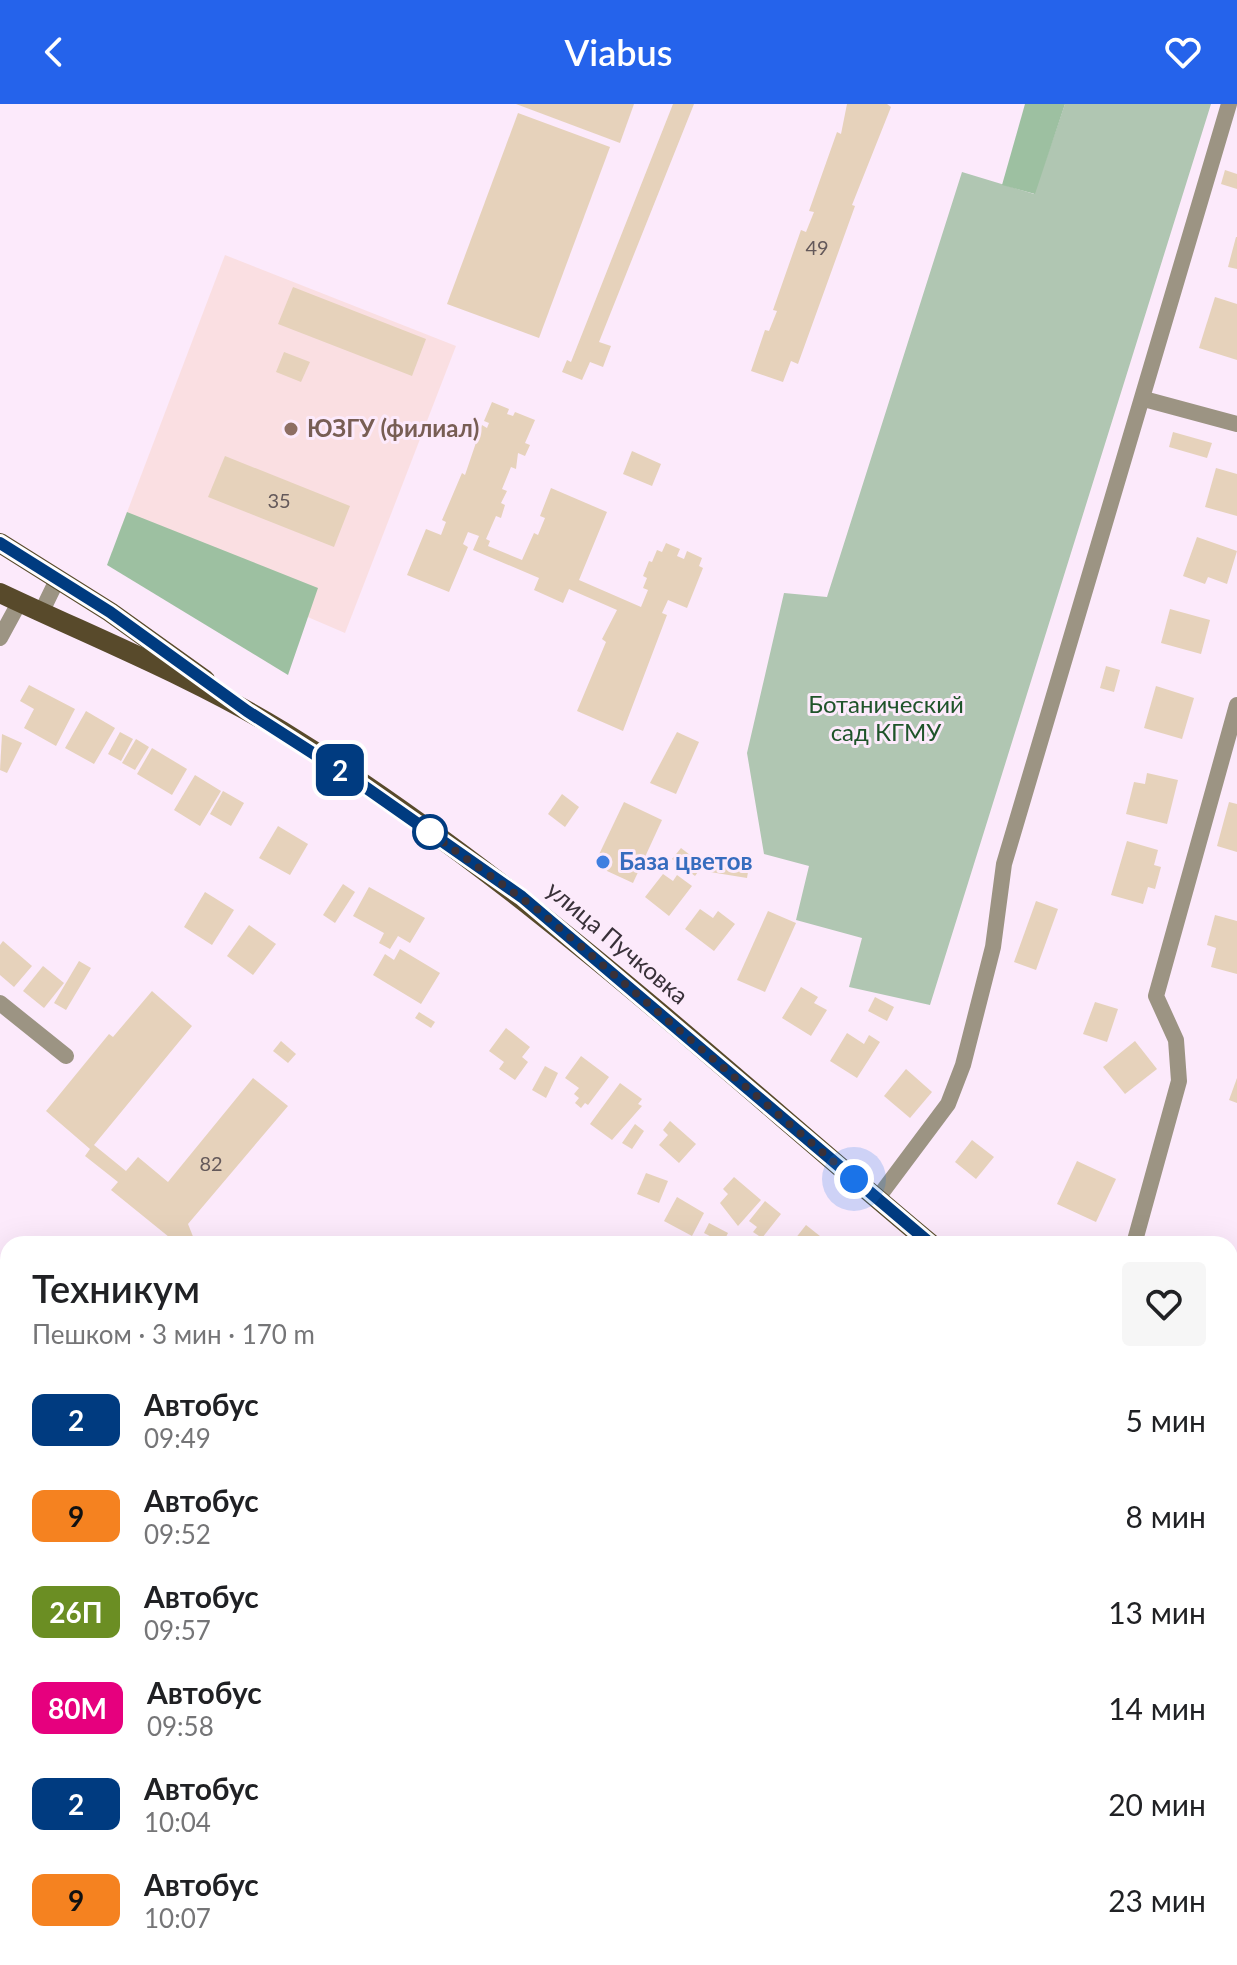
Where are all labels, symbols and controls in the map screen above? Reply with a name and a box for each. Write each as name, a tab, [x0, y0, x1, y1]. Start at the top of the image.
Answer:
icon: back	[32, 30, 76, 74]
text: Viabus	[565, 30, 672, 74]
icon: heart	[1161, 30, 1205, 74]
house number: 49	[805, 235, 829, 259]
place label: ЮЗГУ (филиал)	[307, 413, 479, 442]
marker: ЮЗГУ (филиал)	[282, 420, 300, 438]
house number: 35	[267, 488, 291, 512]
park label: Ботанический сад КГМУ	[808, 689, 964, 746]
line badge: 2	[314, 744, 366, 796]
text: 2	[332, 753, 348, 787]
unlabelled marker	[413, 815, 447, 849]
place label: База цветов	[619, 846, 753, 875]
marker: База цветов	[594, 853, 612, 871]
street label: улица Пучковка	[541, 874, 695, 1009]
house number: 82	[199, 1151, 223, 1175]
your location	[834, 1159, 874, 1199]
button: heart	[1122, 1262, 1206, 1346]
text: Техникум	[32, 1265, 200, 1311]
text: Пешком · 3 мин · 170 m	[32, 1318, 315, 1350]
text: Автобус	[144, 1386, 259, 1422]
text: 5 мин	[1126, 1402, 1206, 1438]
text: 2	[68, 1403, 84, 1437]
text: 09:49	[144, 1422, 211, 1454]
text: Автобус	[144, 1482, 259, 1518]
text: 8 мин	[1126, 1498, 1206, 1534]
text: 9	[68, 1499, 84, 1533]
text: 09:52	[144, 1518, 211, 1550]
text: Автобус	[144, 1578, 259, 1614]
text: 13 мин	[1108, 1594, 1206, 1630]
text: 26П	[49, 1595, 103, 1629]
text: 09:57	[144, 1614, 211, 1646]
text: Автобус	[147, 1674, 262, 1710]
text: 14 мин	[1108, 1690, 1206, 1726]
text: 80М	[48, 1691, 107, 1725]
text: 09:58	[147, 1710, 214, 1742]
text: Автобус	[144, 1770, 259, 1806]
text: 20 мин	[1108, 1786, 1206, 1822]
text: 2	[68, 1787, 84, 1821]
text: 10:04	[144, 1806, 211, 1838]
text: Автобус	[144, 1866, 259, 1902]
text: 23 мин	[1108, 1882, 1206, 1918]
text: 9	[68, 1883, 84, 1917]
text: 10:07	[144, 1902, 211, 1934]

